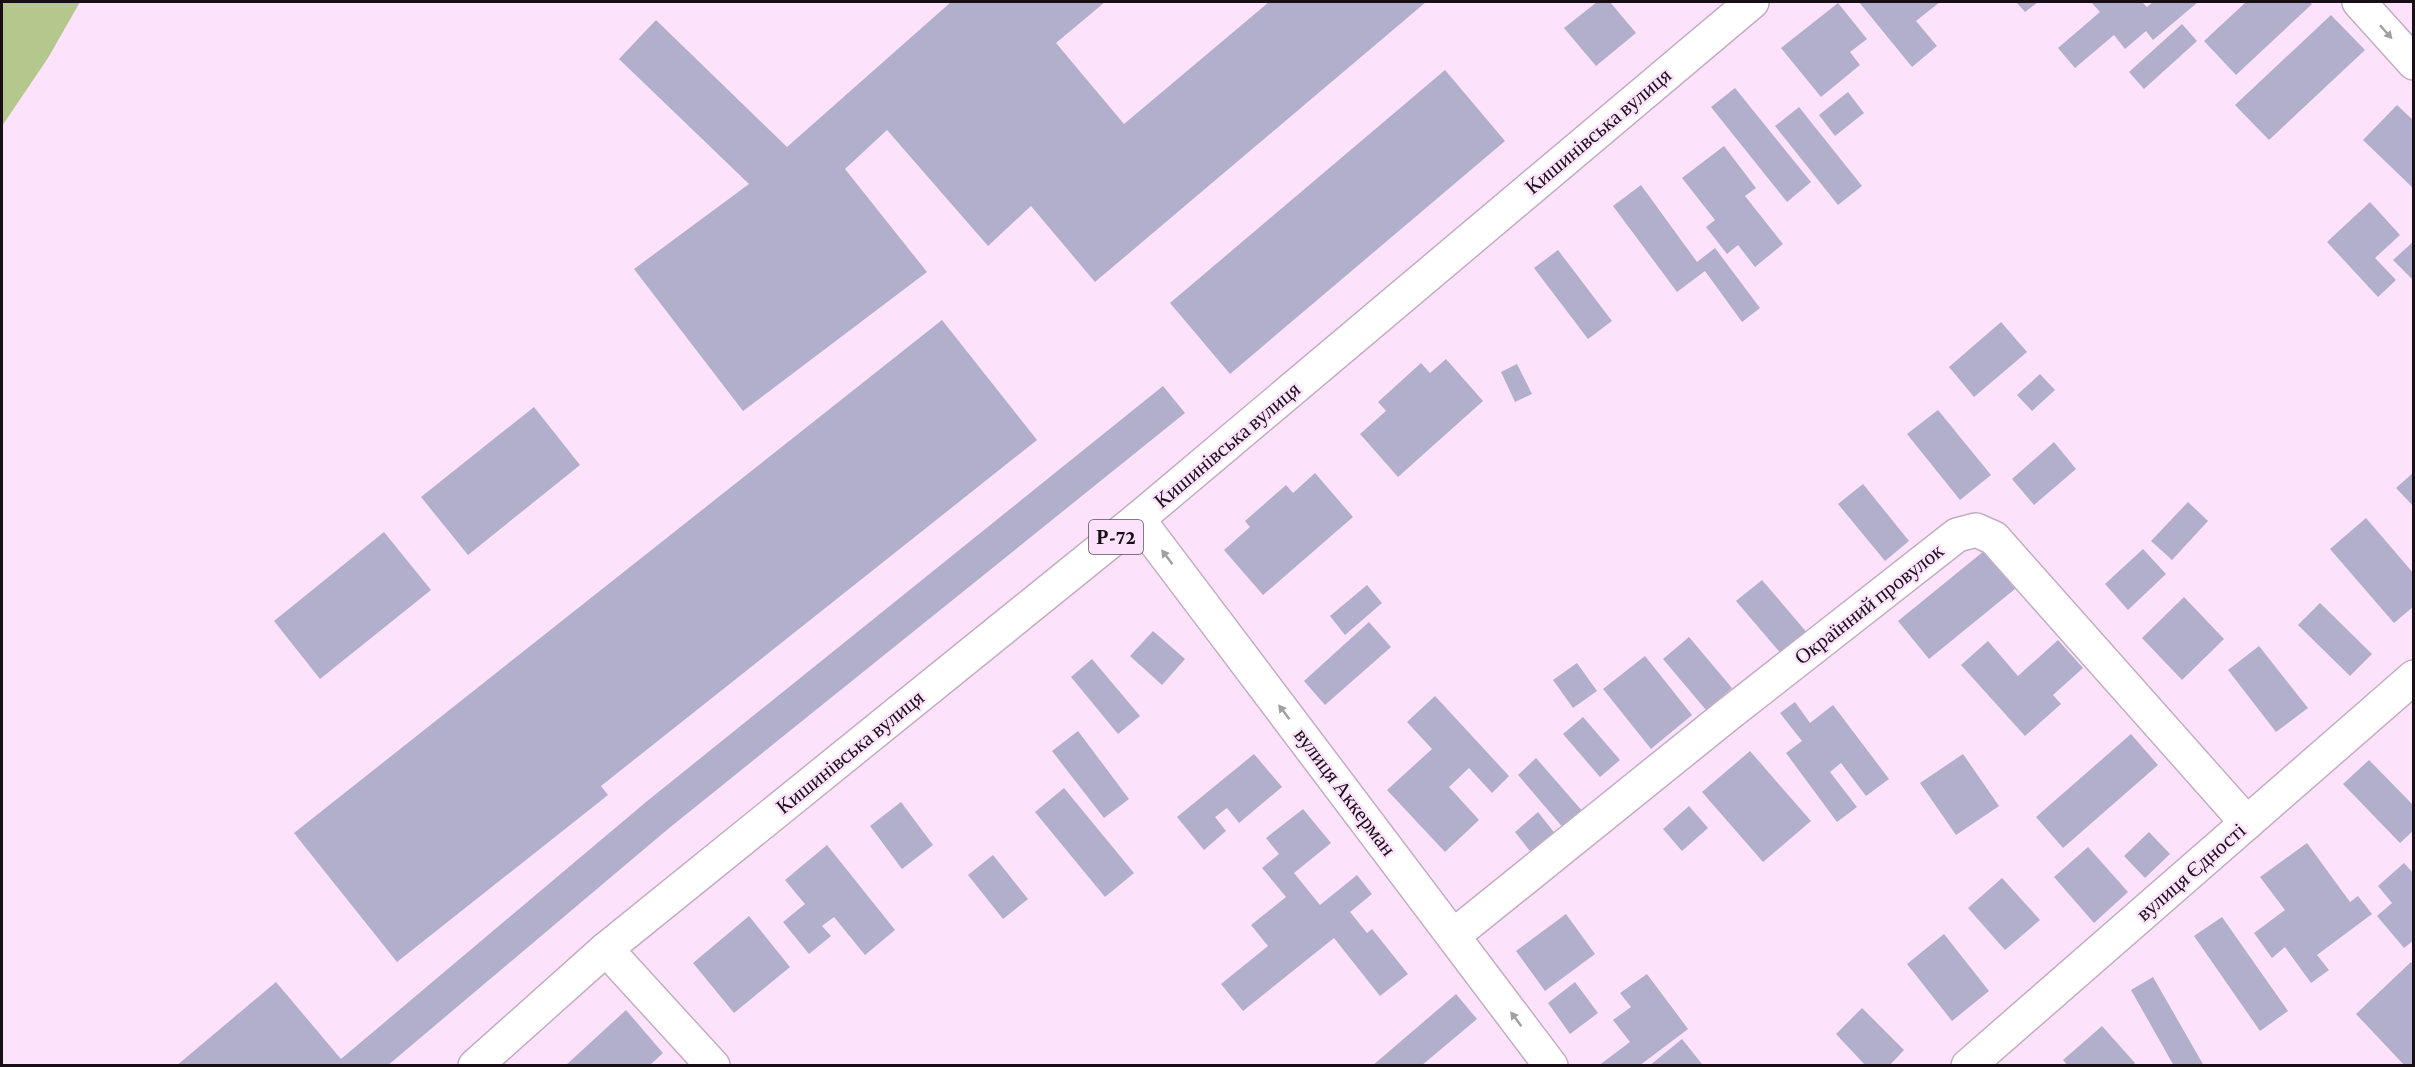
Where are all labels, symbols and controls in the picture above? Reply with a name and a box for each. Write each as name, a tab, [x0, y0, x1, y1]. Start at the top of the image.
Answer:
one-way arrow	[2379, 24, 2392, 39]
street label: Кишинівська вулиця	[1520, 63, 1676, 199]
street label: Кишинівська вулиця	[1149, 377, 1305, 513]
road number: Р-72	[1089, 520, 1143, 554]
street label: Окраїнний провулок	[1790, 538, 1949, 670]
one-way arrow	[1160, 549, 1173, 565]
street label: Кишинівська вулиця	[771, 685, 929, 819]
one-way arrow	[1279, 705, 1291, 720]
street label: вулиця Аккерман	[1289, 723, 1401, 861]
street label: вулиця Єдності	[2132, 818, 2250, 926]
one-way arrow	[1510, 1011, 1522, 1026]

